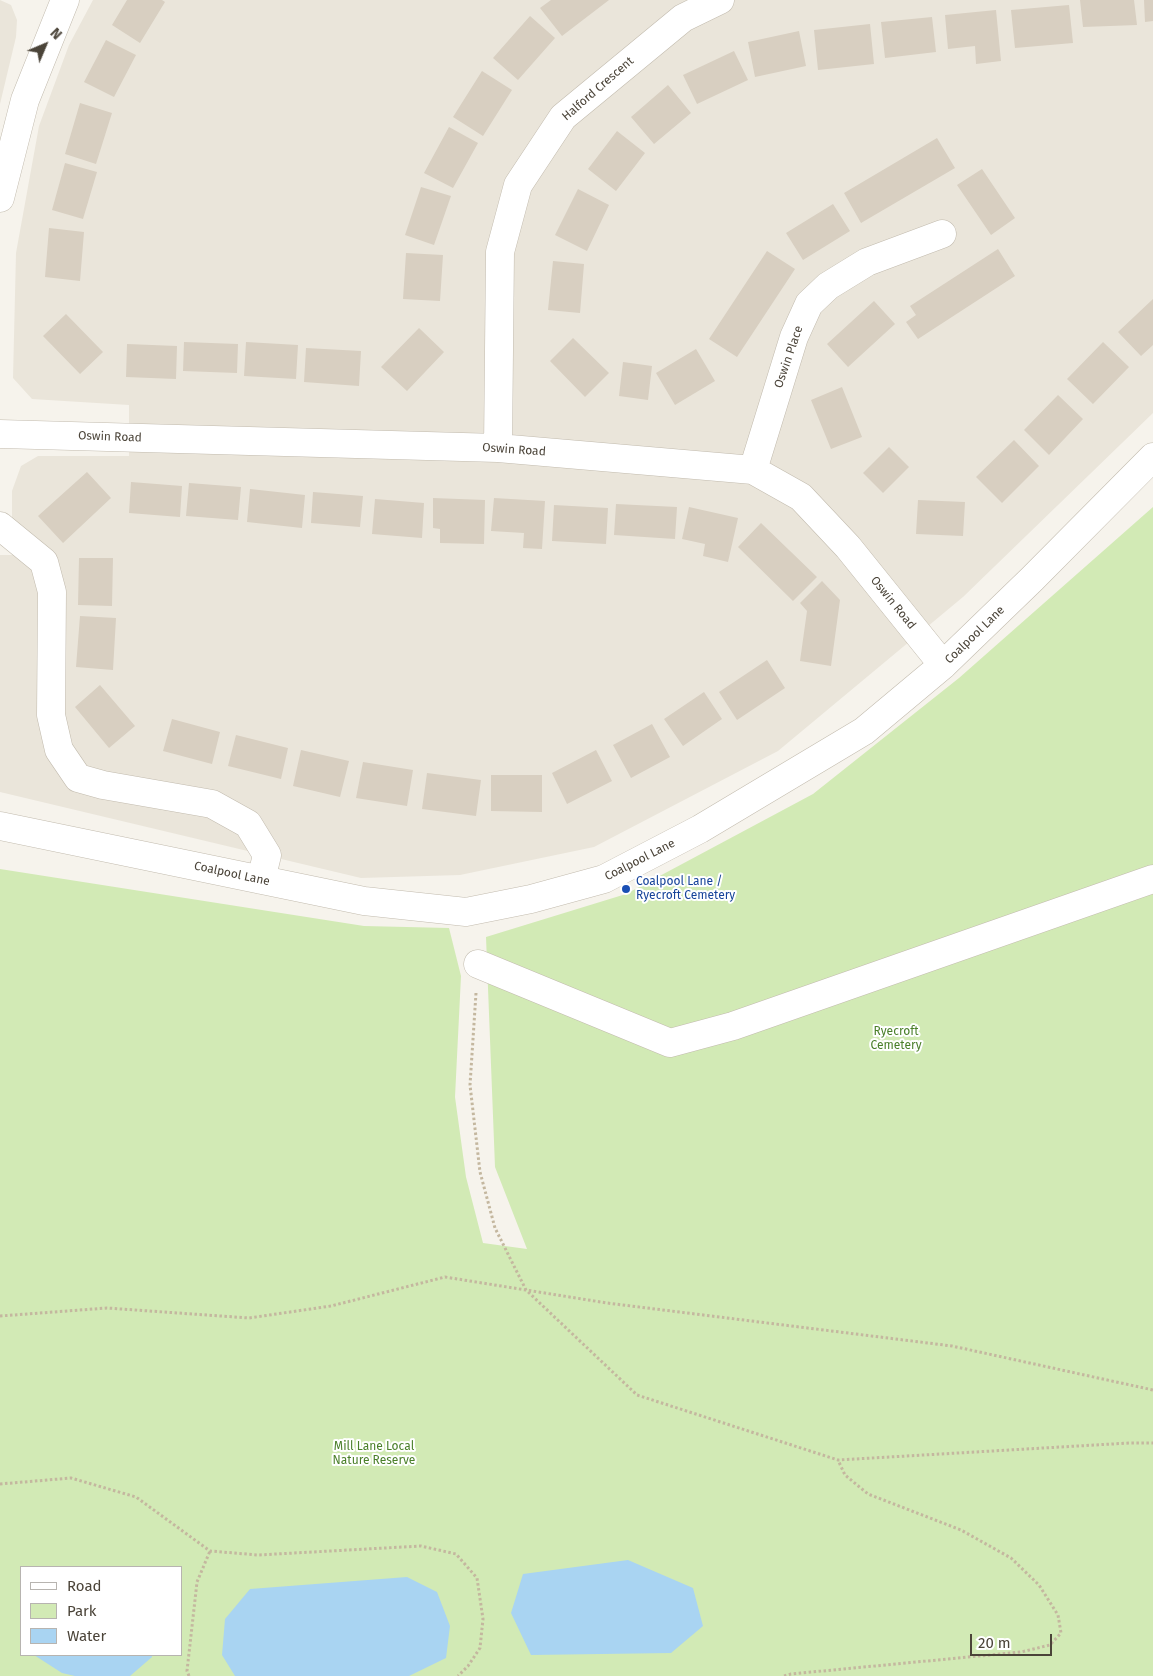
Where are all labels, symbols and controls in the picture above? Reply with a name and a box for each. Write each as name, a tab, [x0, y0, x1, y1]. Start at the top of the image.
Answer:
north arrow	[20, 20, 70, 70]
text: N	[47, 25, 65, 43]
street label: Halford Crescent	[559, 54, 637, 124]
street label: Oswin Place	[772, 324, 806, 390]
street label: Oswin Road	[78, 429, 142, 445]
street label: Oswin Road	[482, 441, 546, 459]
street label: Oswin Road	[867, 574, 919, 632]
street label: Coalpool Lane	[942, 603, 1008, 667]
street label: Coalpool Lane	[602, 836, 678, 884]
street label: Coalpool Lane	[193, 859, 271, 889]
place label: Coalpool Lane / Ryecroft Cemetery	[636, 875, 735, 903]
marker: Coalpool Lane / Ryecroft Cemetery	[620, 883, 632, 895]
park label: Ryecroft Cemetery	[870, 1025, 922, 1053]
park label: Mill Lane Local Nature Reserve	[333, 1440, 415, 1468]
legend	[20, 1566, 182, 1656]
text: Road	[67, 1577, 102, 1595]
text: Park	[67, 1602, 97, 1620]
scale bar	[973, 1624, 1056, 1656]
text: Water	[67, 1627, 106, 1645]
text: 20 m	[978, 1634, 1011, 1652]

